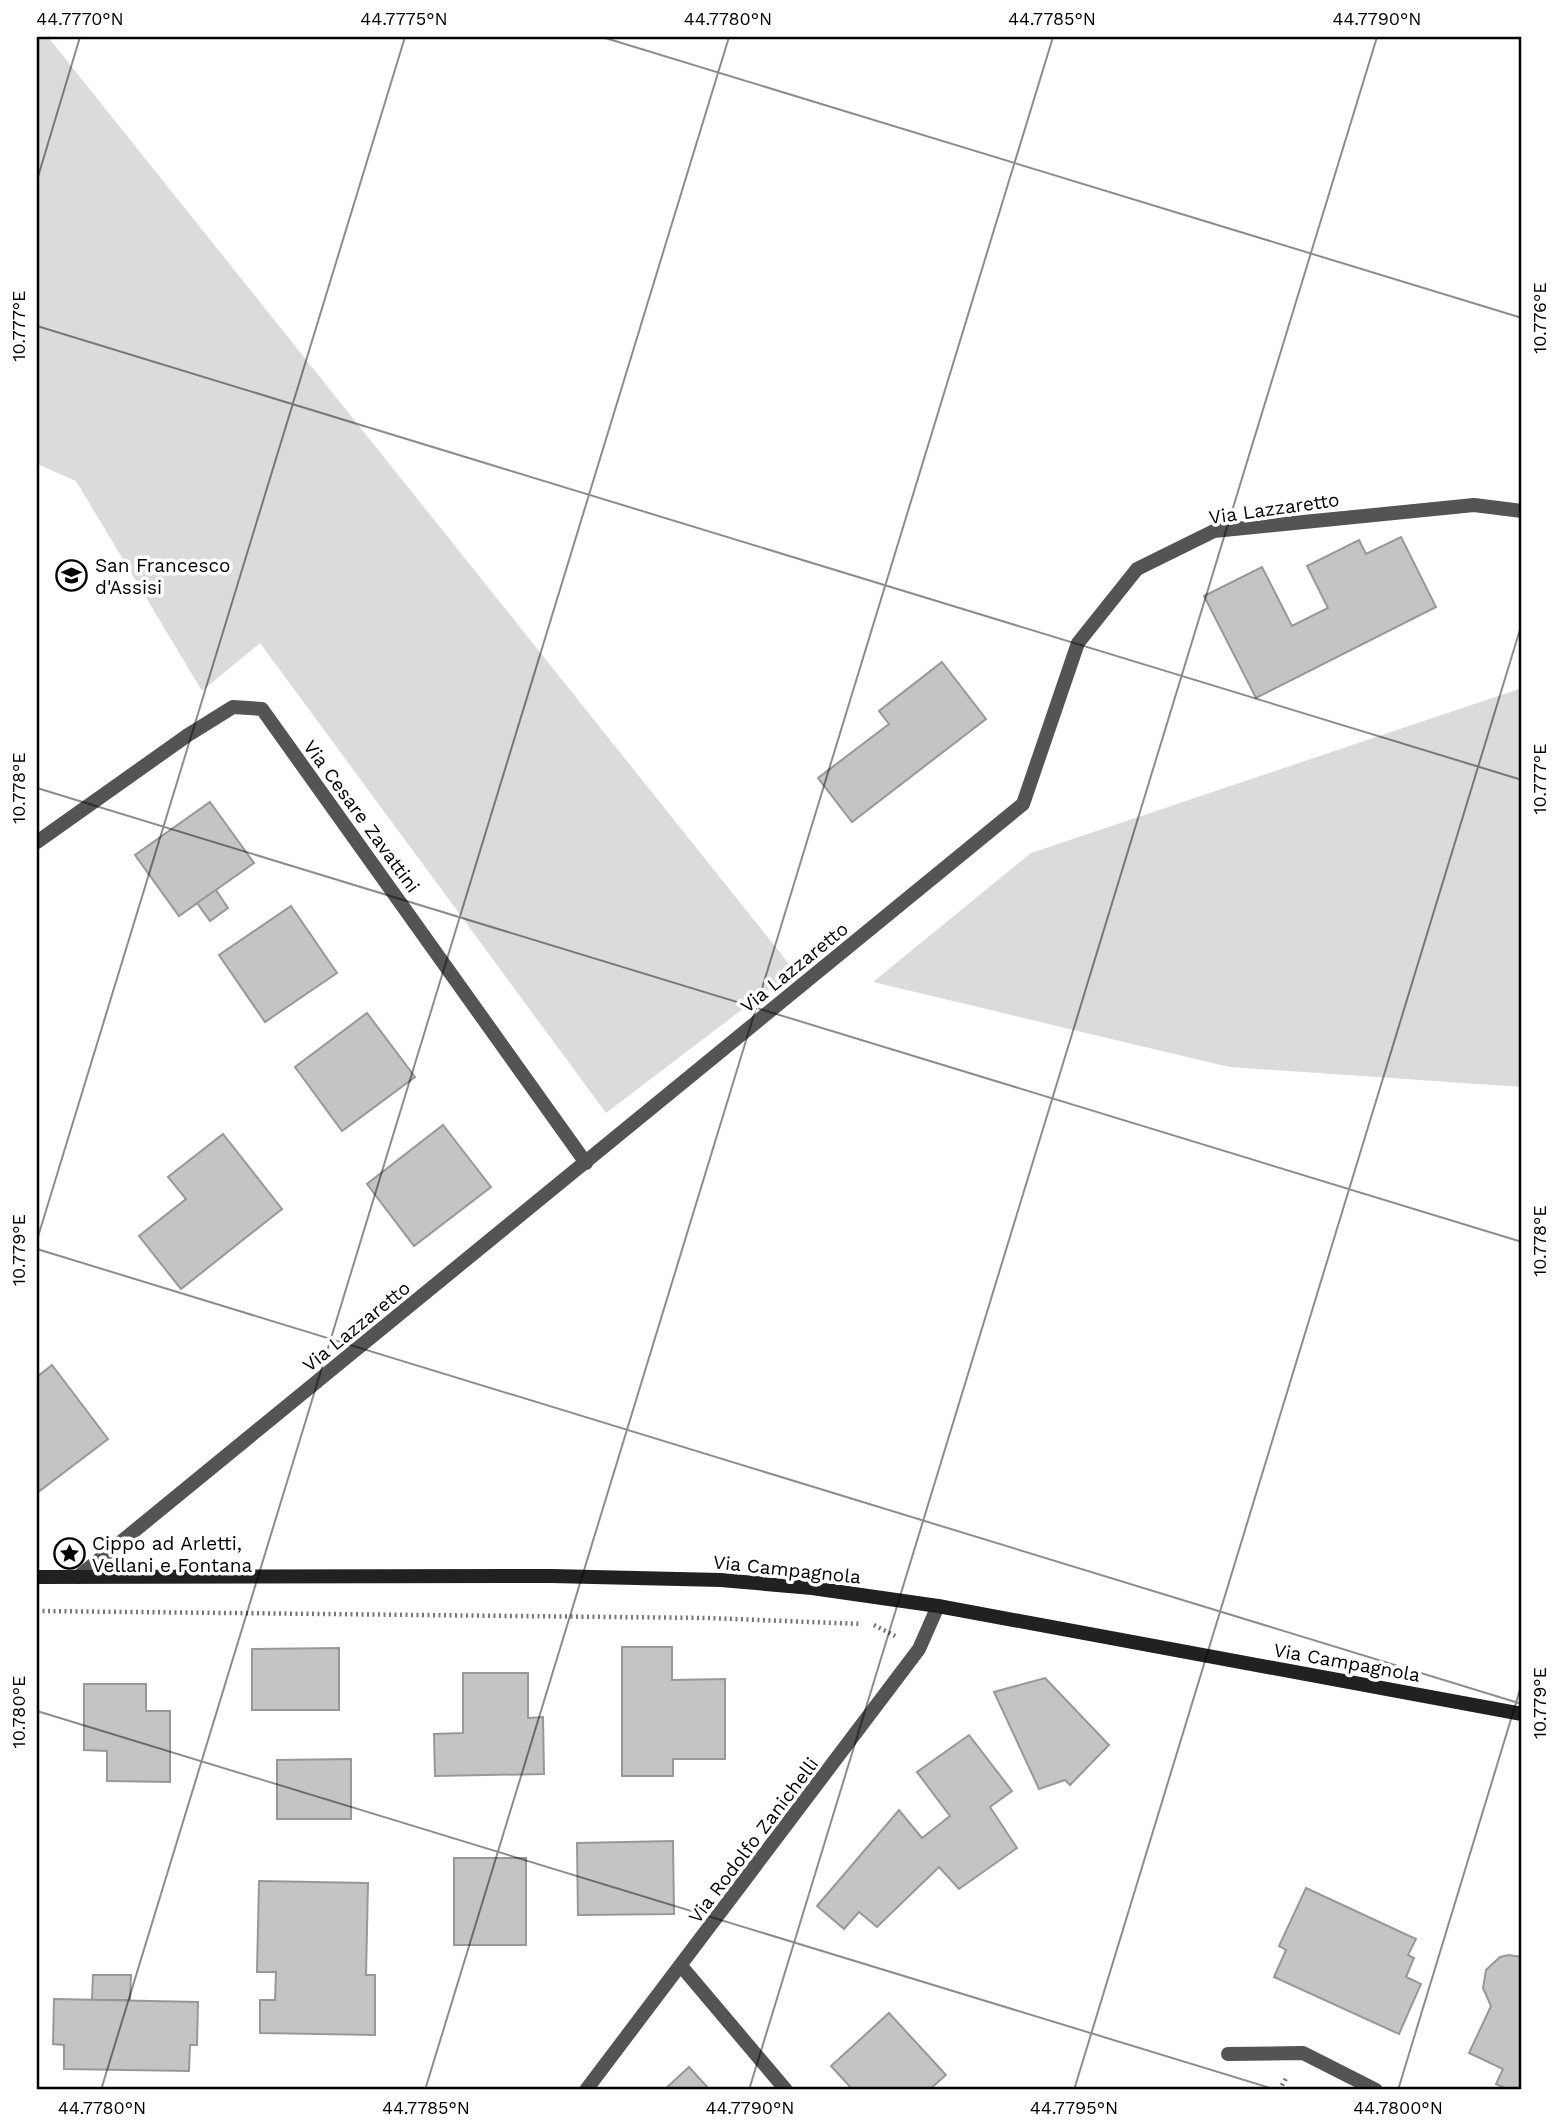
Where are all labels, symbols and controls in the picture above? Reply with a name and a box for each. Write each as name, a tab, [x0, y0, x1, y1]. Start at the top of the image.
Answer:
text: 44.7770°N	[36, 8, 124, 29]
text: 44.7775°N	[360, 8, 448, 29]
text: 44.7780°N	[684, 8, 772, 29]
text: 44.7785°N	[1008, 8, 1096, 29]
text: 44.7790°N	[1332, 8, 1422, 29]
text: 10.776°E	[1529, 282, 1550, 354]
text: 10.777°E	[8, 290, 29, 362]
street label: Via Lazzaretto	[1207, 488, 1341, 529]
place label: San Francesco d'Assisi	[95, 554, 230, 599]
school or university icon: San Francesco d'Assisi	[55, 559, 89, 593]
street label: Via Cesare Zavattini	[299, 736, 425, 897]
text: 10.777°E	[1529, 743, 1550, 815]
text: 10.778°E	[8, 752, 29, 824]
street label: Via Lazzaretto	[736, 917, 853, 1018]
text: 10.778°E	[1529, 1205, 1550, 1277]
text: 10.779°E	[8, 1214, 29, 1286]
street label: Via Lazzaretto	[298, 1276, 415, 1377]
place label: Cippo ad Arletti, Vellani e Fontana	[92, 1532, 253, 1577]
place icon: Cippo ad Arletti, Vellani e Fontana	[52, 1537, 86, 1571]
street label: Via Campagnola	[712, 1550, 862, 1589]
street label: Via Campagnola	[1272, 1638, 1422, 1687]
text: 10.779°E	[1529, 1667, 1550, 1739]
text: 10.780°E	[8, 1676, 29, 1748]
street label: Via Rodolfo Zanichelli	[684, 1753, 823, 1928]
text: 44.7780°N	[58, 2097, 146, 2118]
text: 44.7785°N	[382, 2097, 470, 2118]
text: 44.7790°N	[705, 2097, 795, 2118]
text: 44.7795°N	[1030, 2097, 1118, 2118]
text: 44.7800°N	[1353, 2097, 1443, 2118]

